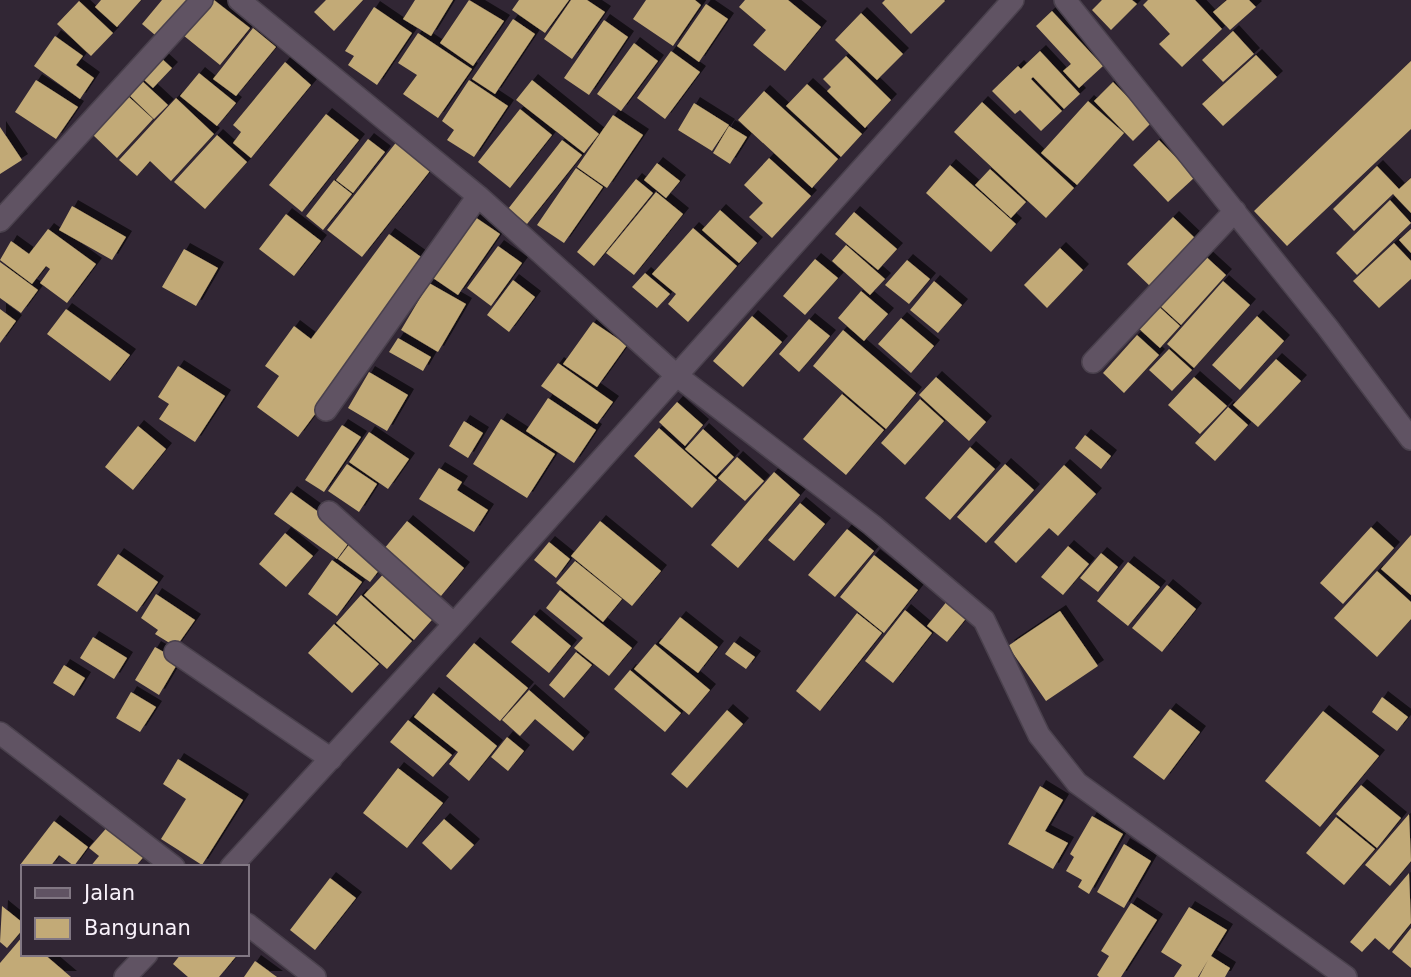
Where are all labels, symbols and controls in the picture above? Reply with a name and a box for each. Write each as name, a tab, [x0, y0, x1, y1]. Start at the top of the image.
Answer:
legend	[21, 865, 248, 956]
text: Jalan	[82, 881, 135, 905]
text: Bangunan	[84, 916, 191, 940]

